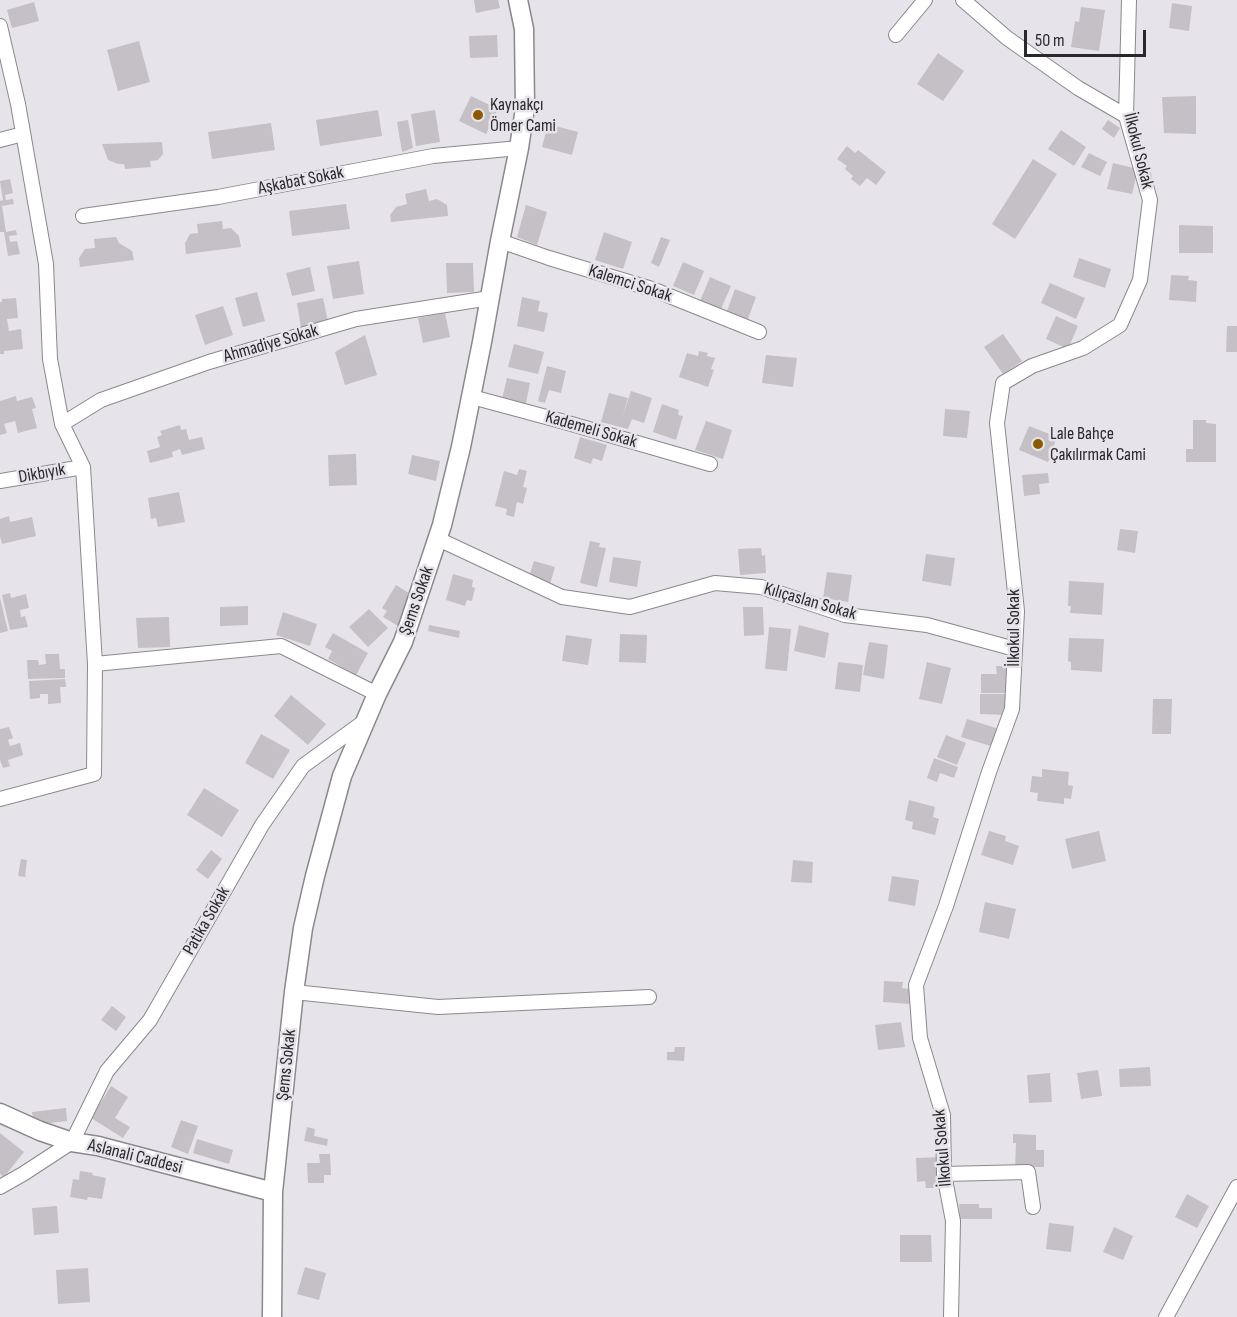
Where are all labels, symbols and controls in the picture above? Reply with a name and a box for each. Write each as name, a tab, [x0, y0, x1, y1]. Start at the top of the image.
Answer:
scale bar	[1027, 18, 1148, 56]
text: 50 m	[1035, 30, 1065, 51]
place label: Kaynakçı Ömer Cami	[490, 94, 556, 136]
marker: Kaynakçı Ömer Cami	[471, 108, 485, 122]
street label: İlkokul Sokak	[1118, 111, 1158, 191]
street label: Aşkabat Sokak	[256, 162, 346, 200]
street label: Kalemci Sokak	[586, 260, 674, 308]
street label: Ahmadiye Sokak	[221, 320, 321, 368]
street label: Kademeli Sokak	[543, 407, 639, 453]
place label: Lale Bahçe Çakılırmak Cami	[1050, 423, 1146, 466]
marker: Lale Bahçe Çakılırmak Cami	[1031, 437, 1045, 451]
street label: Dikbıyık	[17, 459, 67, 489]
street label: Şems Sokak	[395, 564, 439, 638]
street label: Kılıçaslan Sokak	[761, 579, 859, 625]
street label: İlkokul Sokak	[1003, 589, 1025, 667]
street label: Patika Sokak	[179, 883, 235, 959]
street label: Şems Sokak	[273, 1028, 301, 1102]
street label: İlkokul Sokak	[929, 1108, 957, 1188]
street label: Aslanali Caddesi	[86, 1135, 184, 1179]

